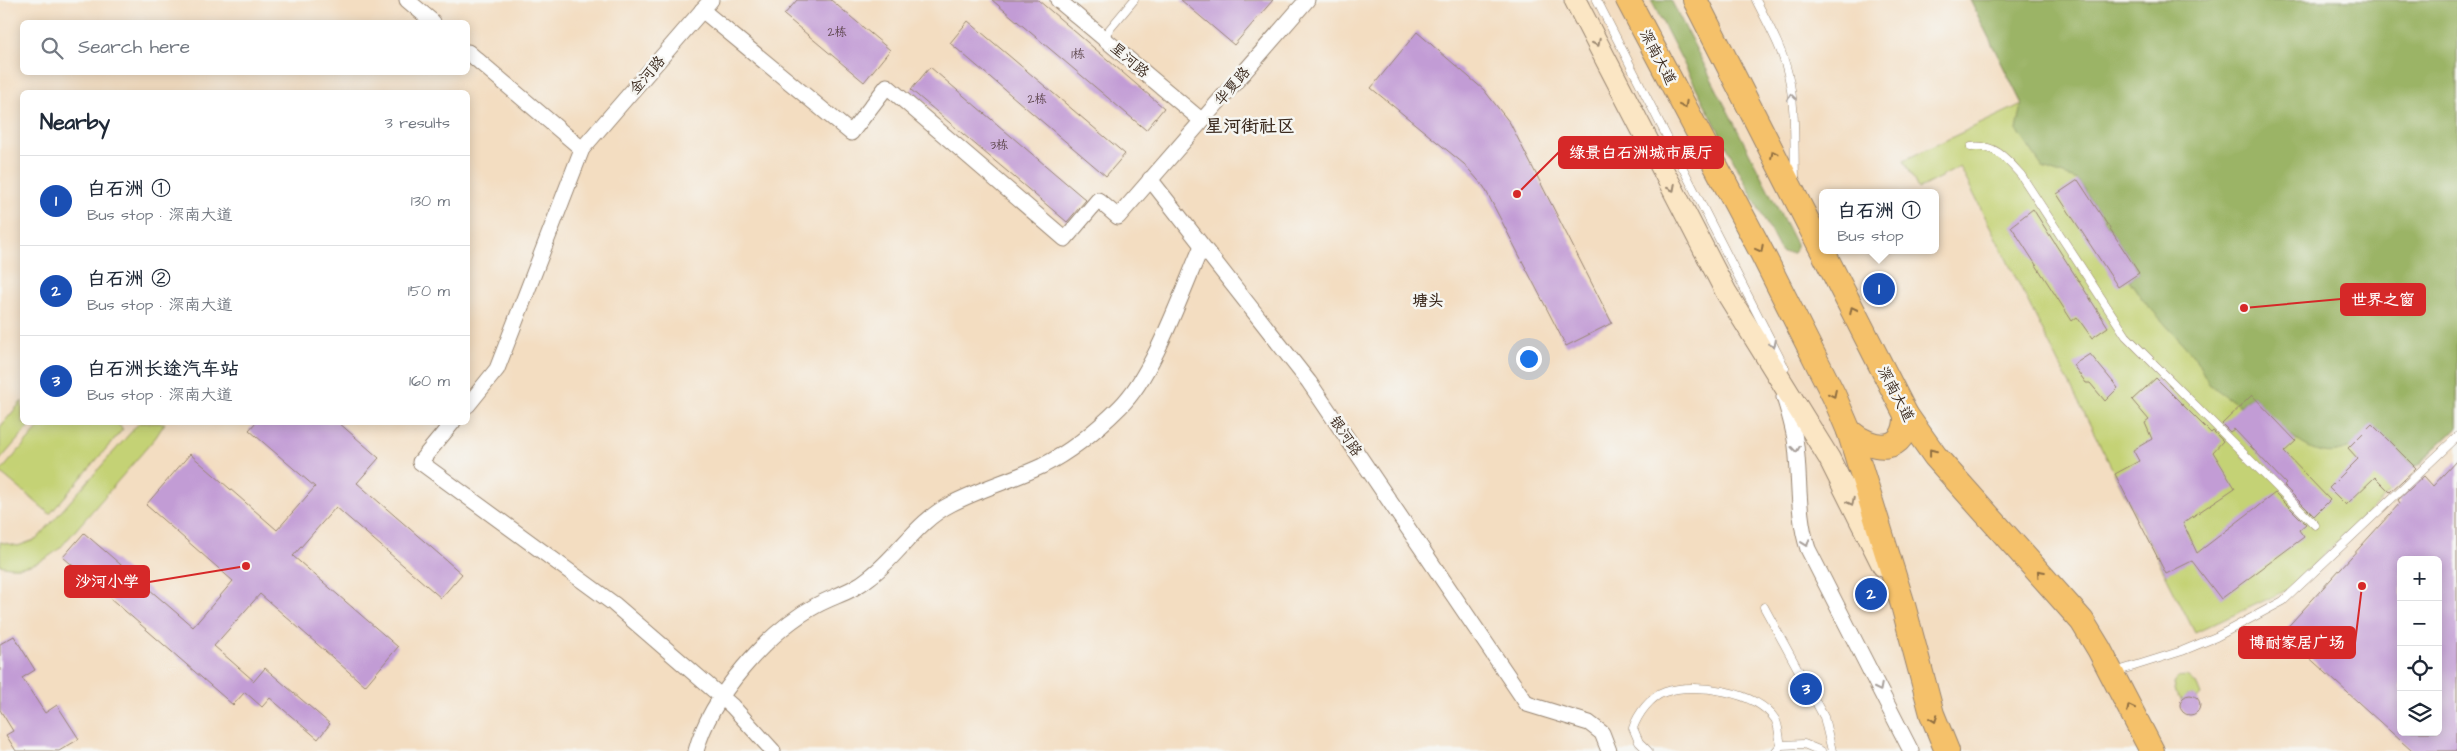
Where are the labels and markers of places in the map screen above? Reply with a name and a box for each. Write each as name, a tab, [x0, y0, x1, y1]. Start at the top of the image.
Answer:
callout: 绿景白石洲城市展厅	[1559, 137, 1723, 168]
pin: 1	[1863, 270, 1895, 308]
callout: 世界之窗	[2341, 284, 2425, 315]
callout: 沙河小学	[65, 566, 149, 597]
pin: 2	[1855, 575, 1887, 613]
callout: 博耐家居广场	[2239, 627, 2355, 658]
pin: 3	[1790, 670, 1822, 708]

